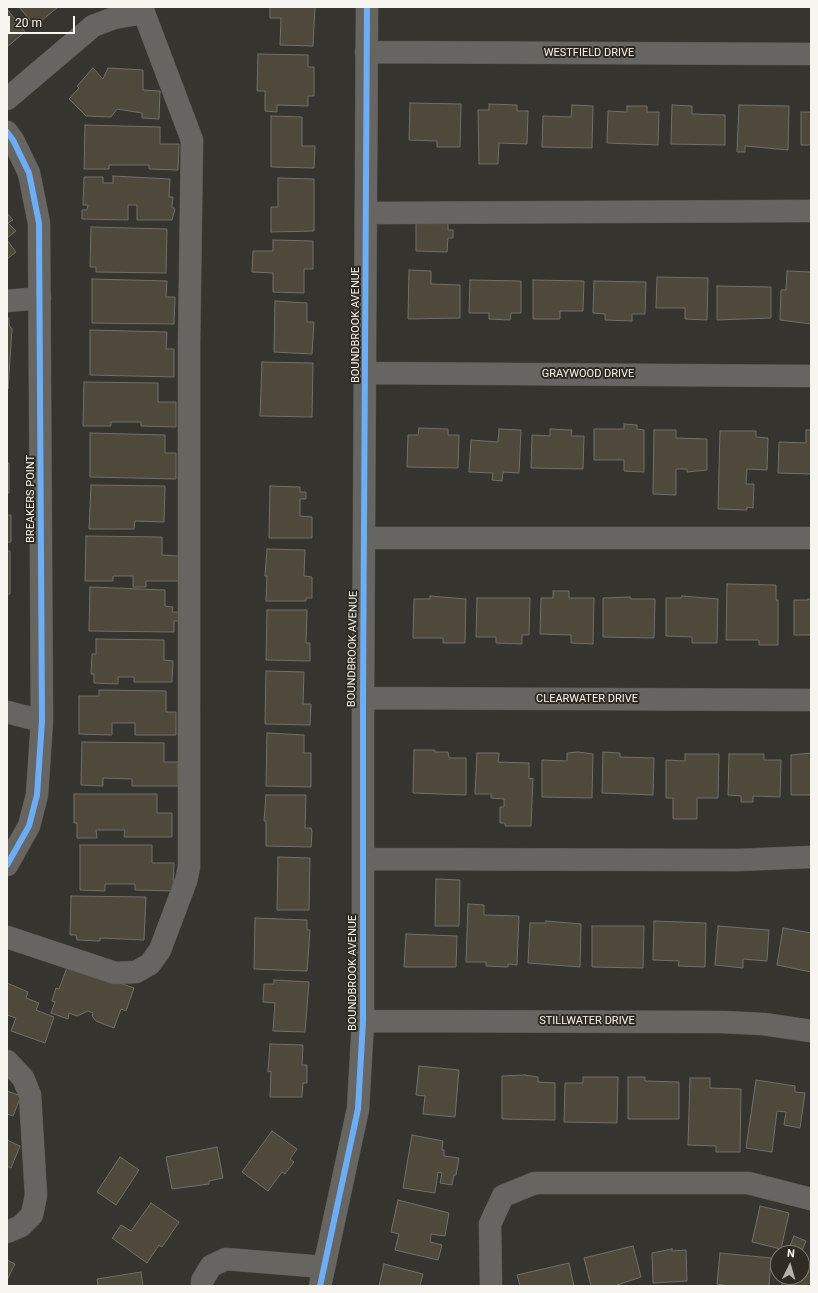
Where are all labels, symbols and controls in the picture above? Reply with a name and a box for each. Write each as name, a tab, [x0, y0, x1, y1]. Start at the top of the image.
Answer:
scale bar	[10, 8, 77, 34]
text: 20 m	[15, 16, 42, 30]
street label: WESTFIELD DRIVE	[544, 46, 634, 60]
street label: BOUNDBROOK AVENUE	[349, 267, 363, 383]
street label: GRAYWOOD DRIVE	[542, 367, 634, 381]
street label: BREAKERS POINT	[24, 455, 38, 543]
street label: BOUNDBROOK AVENUE	[345, 591, 361, 707]
street label: CLEARWATER DRIVE	[536, 692, 638, 706]
street label: BOUNDBROOK AVENUE	[346, 915, 360, 1031]
street label: STILLWATER DRIVE	[539, 1014, 635, 1028]
north arrow	[770, 1245, 810, 1285]
text: N	[787, 1247, 795, 1260]

